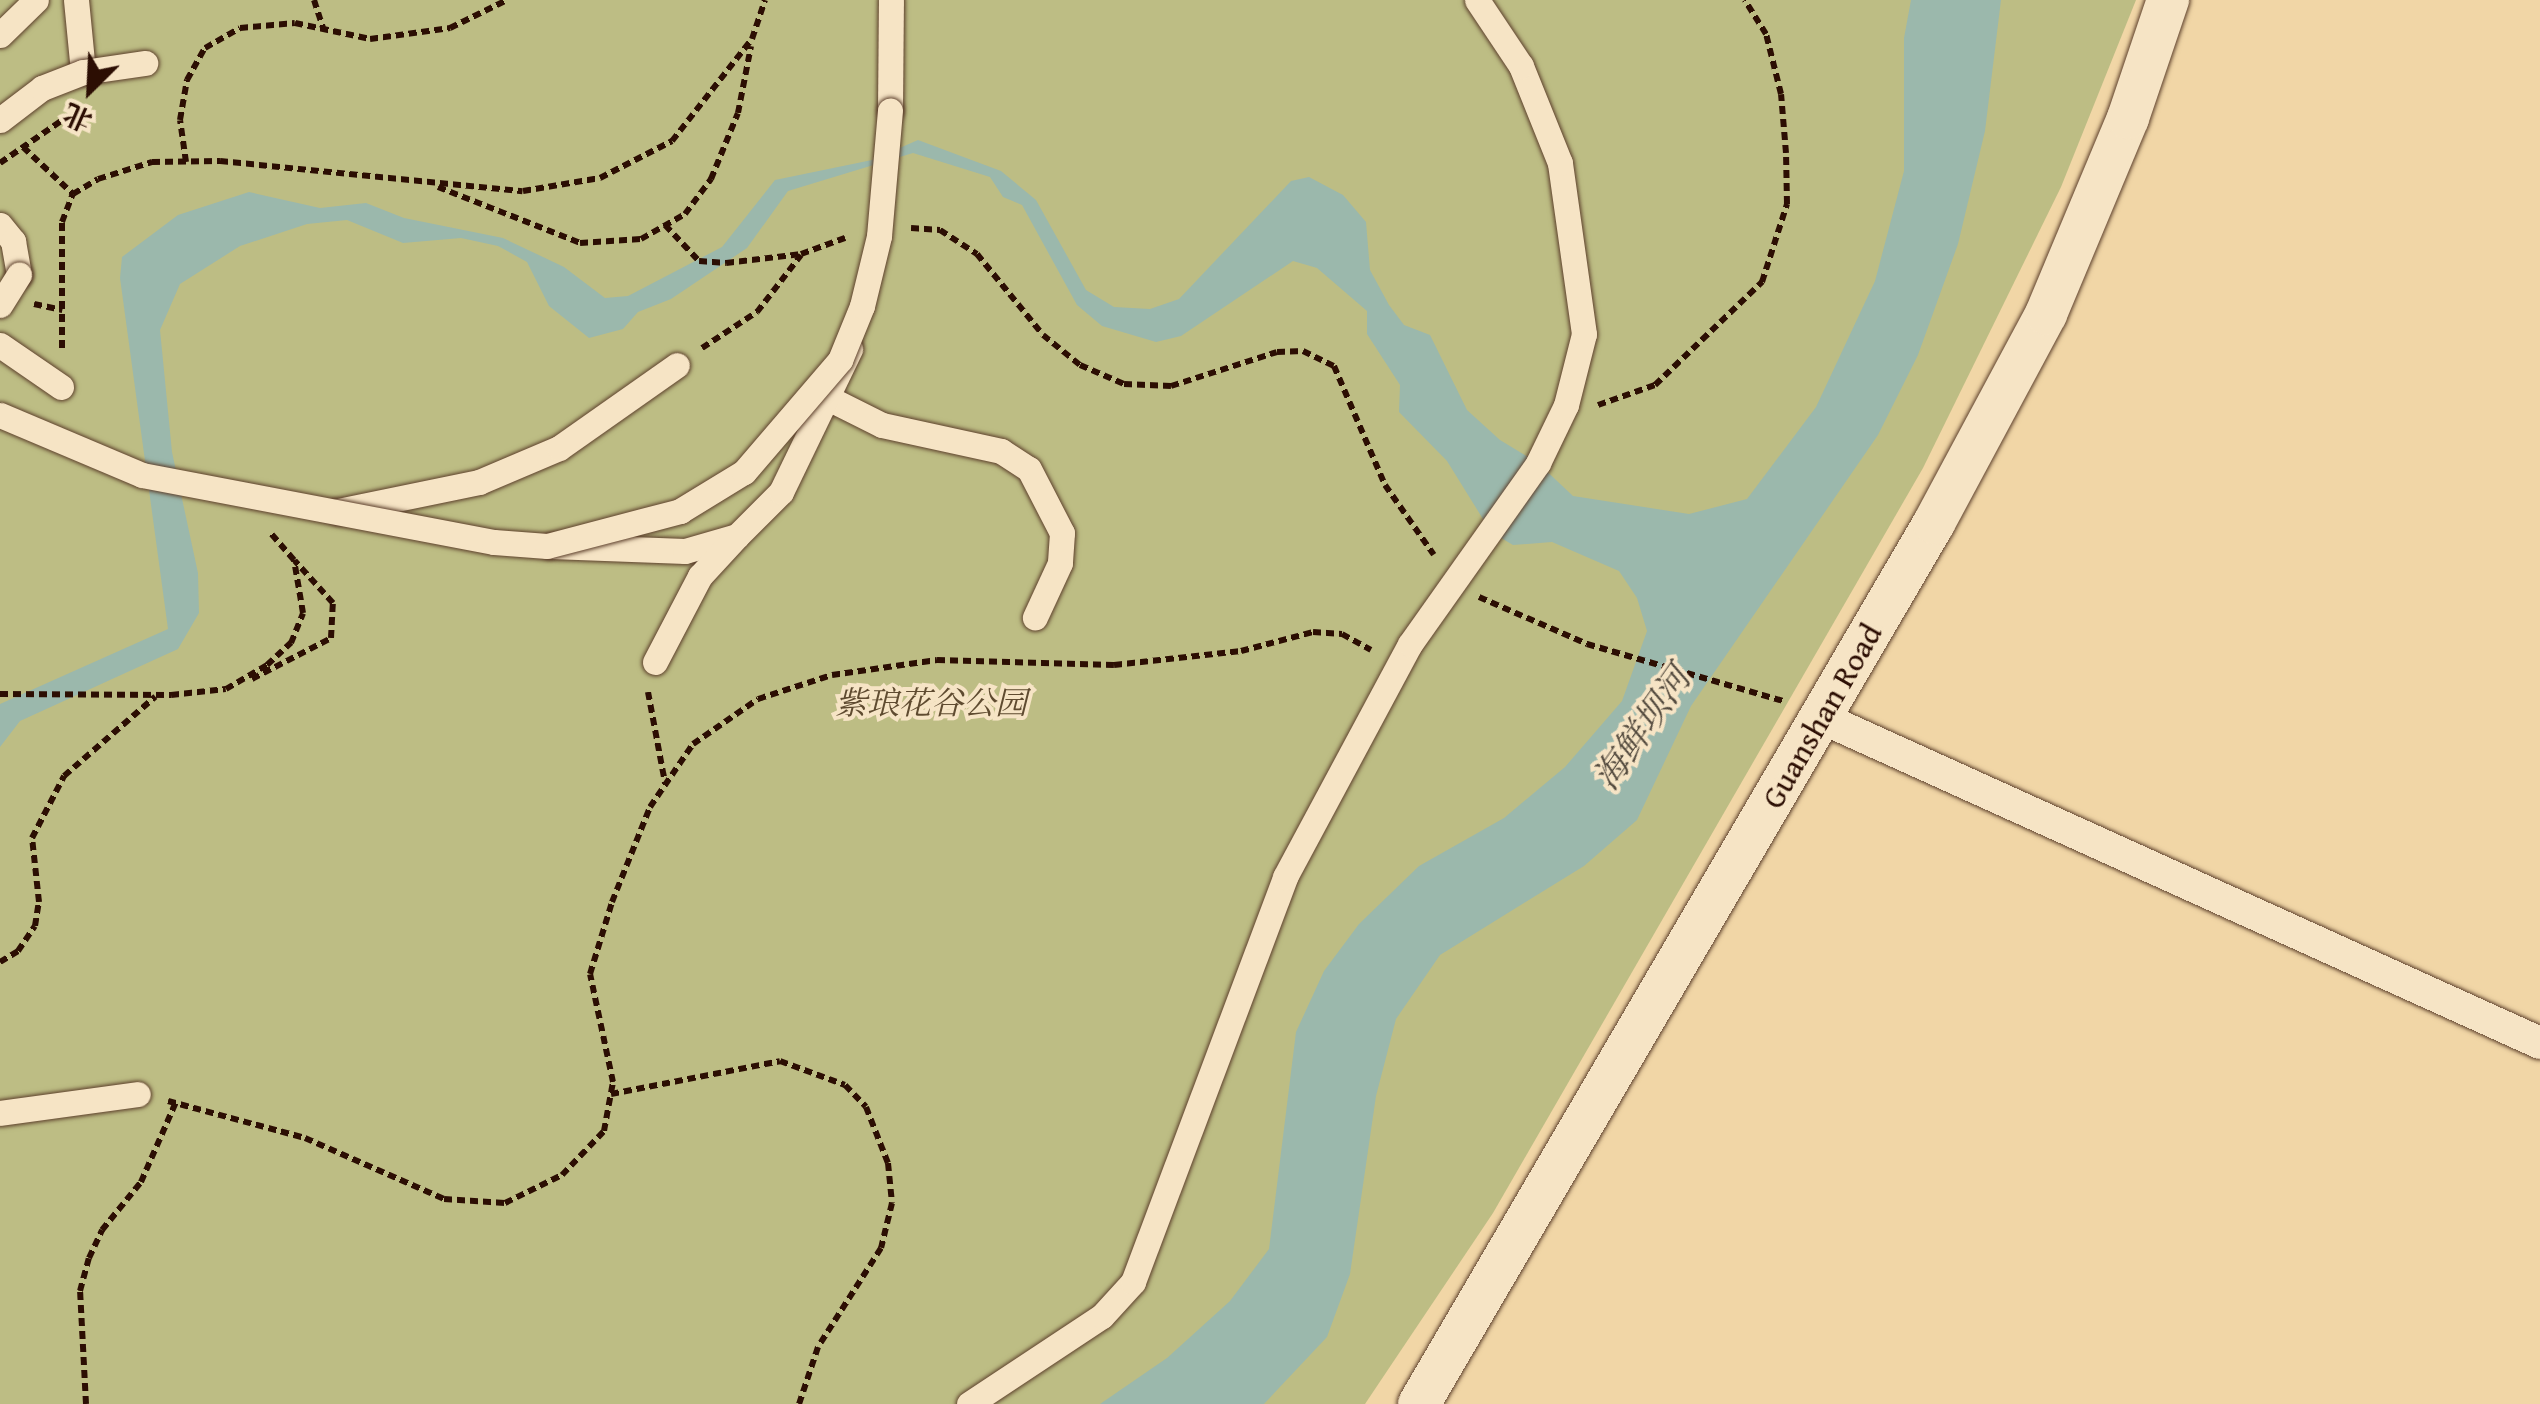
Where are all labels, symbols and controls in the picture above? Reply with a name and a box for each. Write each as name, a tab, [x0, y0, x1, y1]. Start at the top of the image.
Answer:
north arrow	[40, 40, 140, 140]
text: 北	[56, 93, 99, 142]
street label: Guanshan Road	[1754, 617, 1890, 815]
water label: 海鲜坝河	[1585, 659, 1699, 797]
park label: 紫琅花谷公园	[835, 684, 1027, 722]

